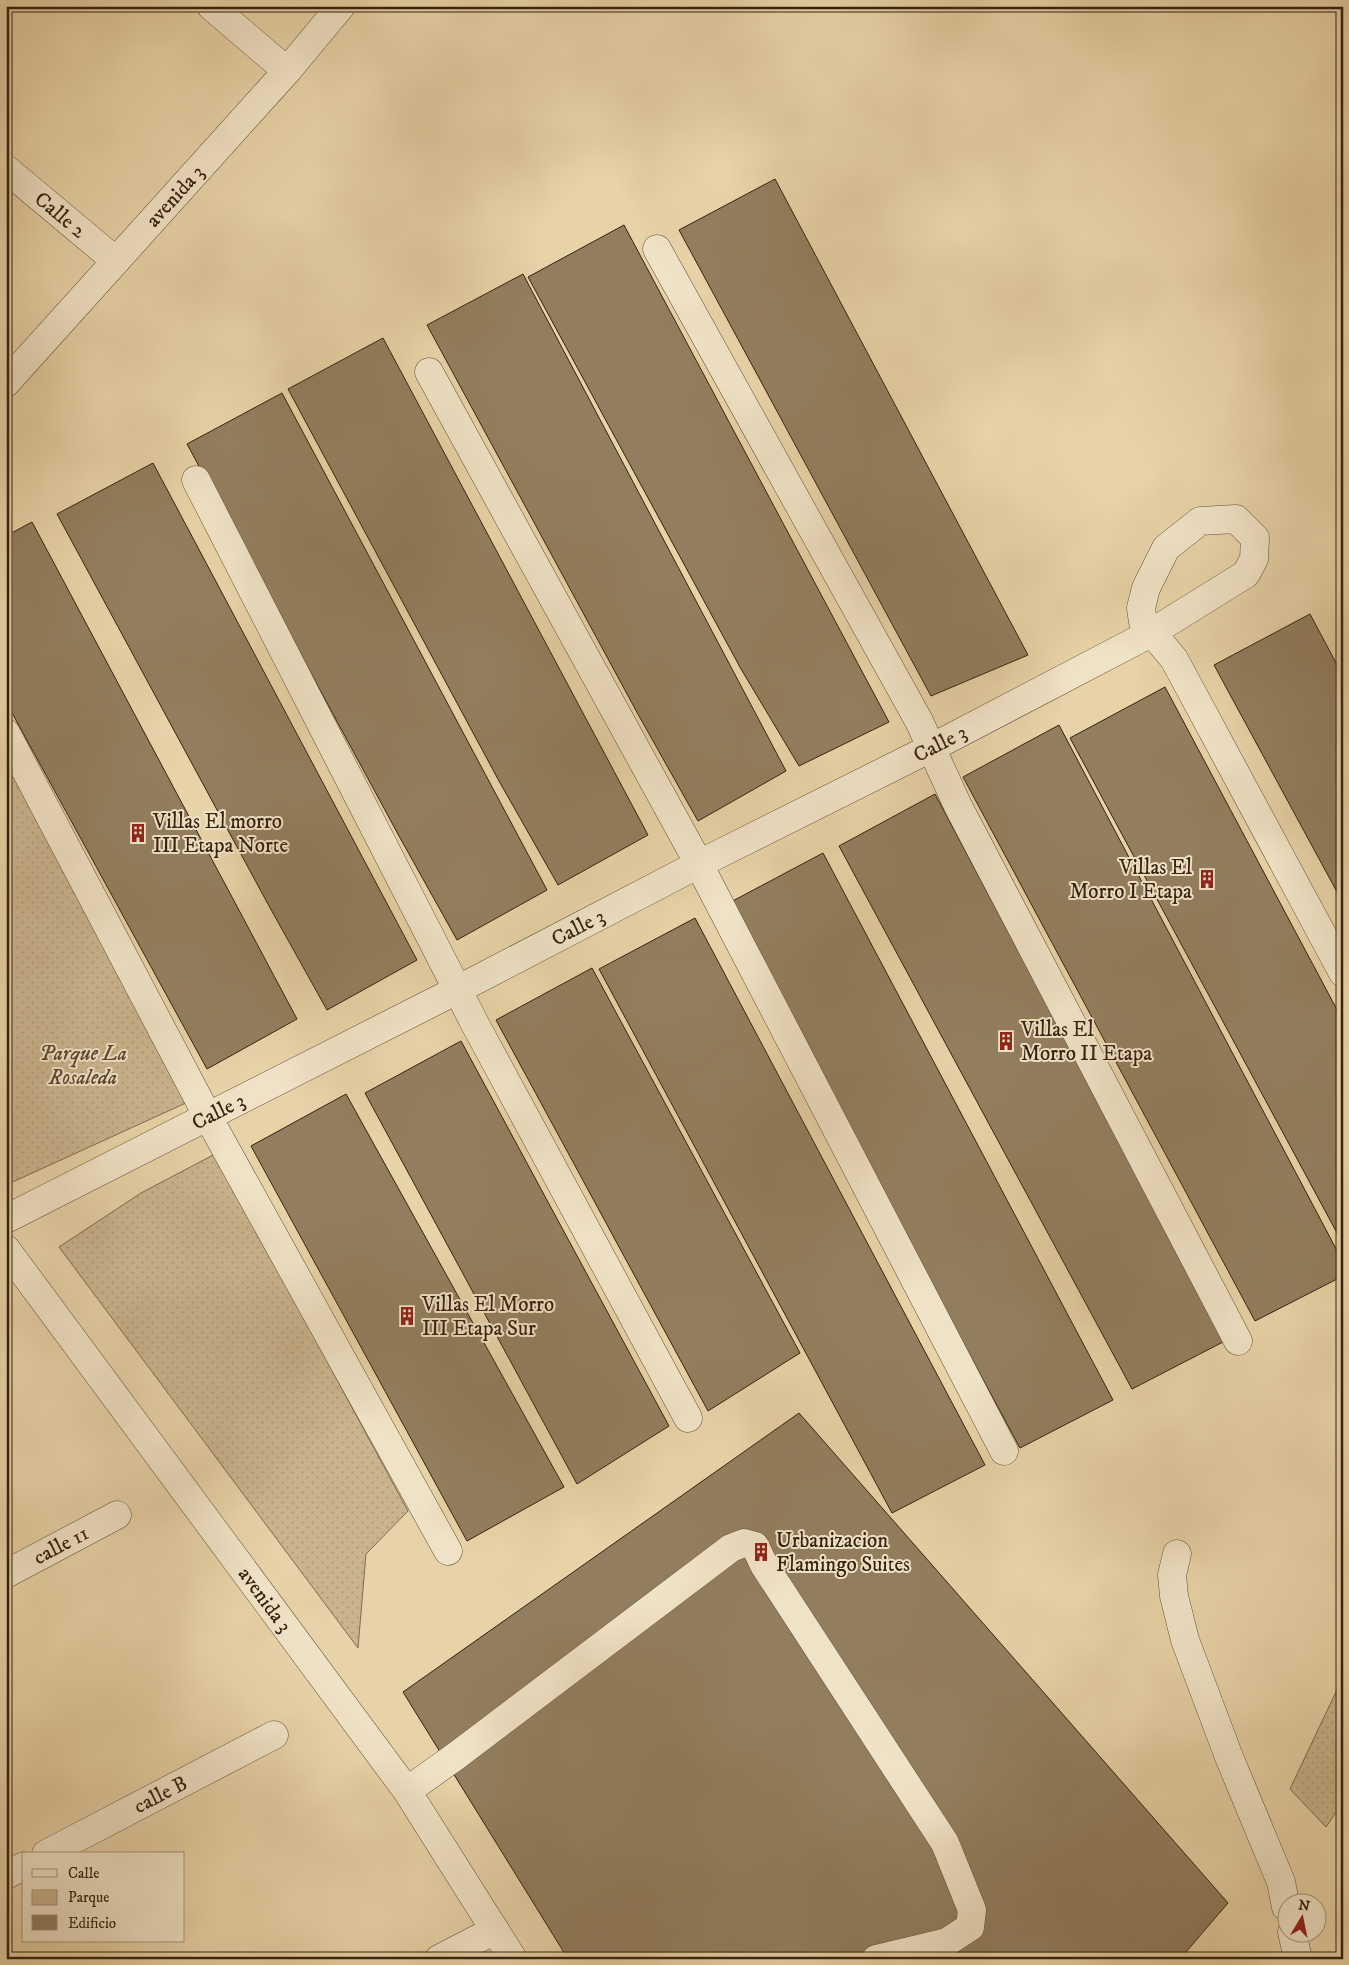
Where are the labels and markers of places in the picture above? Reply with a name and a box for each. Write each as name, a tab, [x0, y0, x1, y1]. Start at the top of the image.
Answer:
place label: Villas El morro III Etapa Norte	[152, 809, 288, 859]
building icon: Villas El morro III Etapa Norte	[127, 822, 149, 844]
place label: Villas El Morro I Etapa	[1069, 855, 1193, 905]
building icon: Villas El Morro I Etapa	[1196, 868, 1218, 890]
place label: Villas El Morro II Etapa	[1020, 1017, 1152, 1067]
building icon: Villas El Morro II Etapa	[995, 1030, 1017, 1052]
place label: Villas El Morro III Etapa Sur	[421, 1292, 554, 1342]
building icon: Villas El Morro III Etapa Sur	[396, 1305, 418, 1327]
place label: Urbanizacion Flamingo Suites	[776, 1528, 910, 1578]
building icon: Urbanizacion Flamingo Suites	[750, 1541, 772, 1563]

